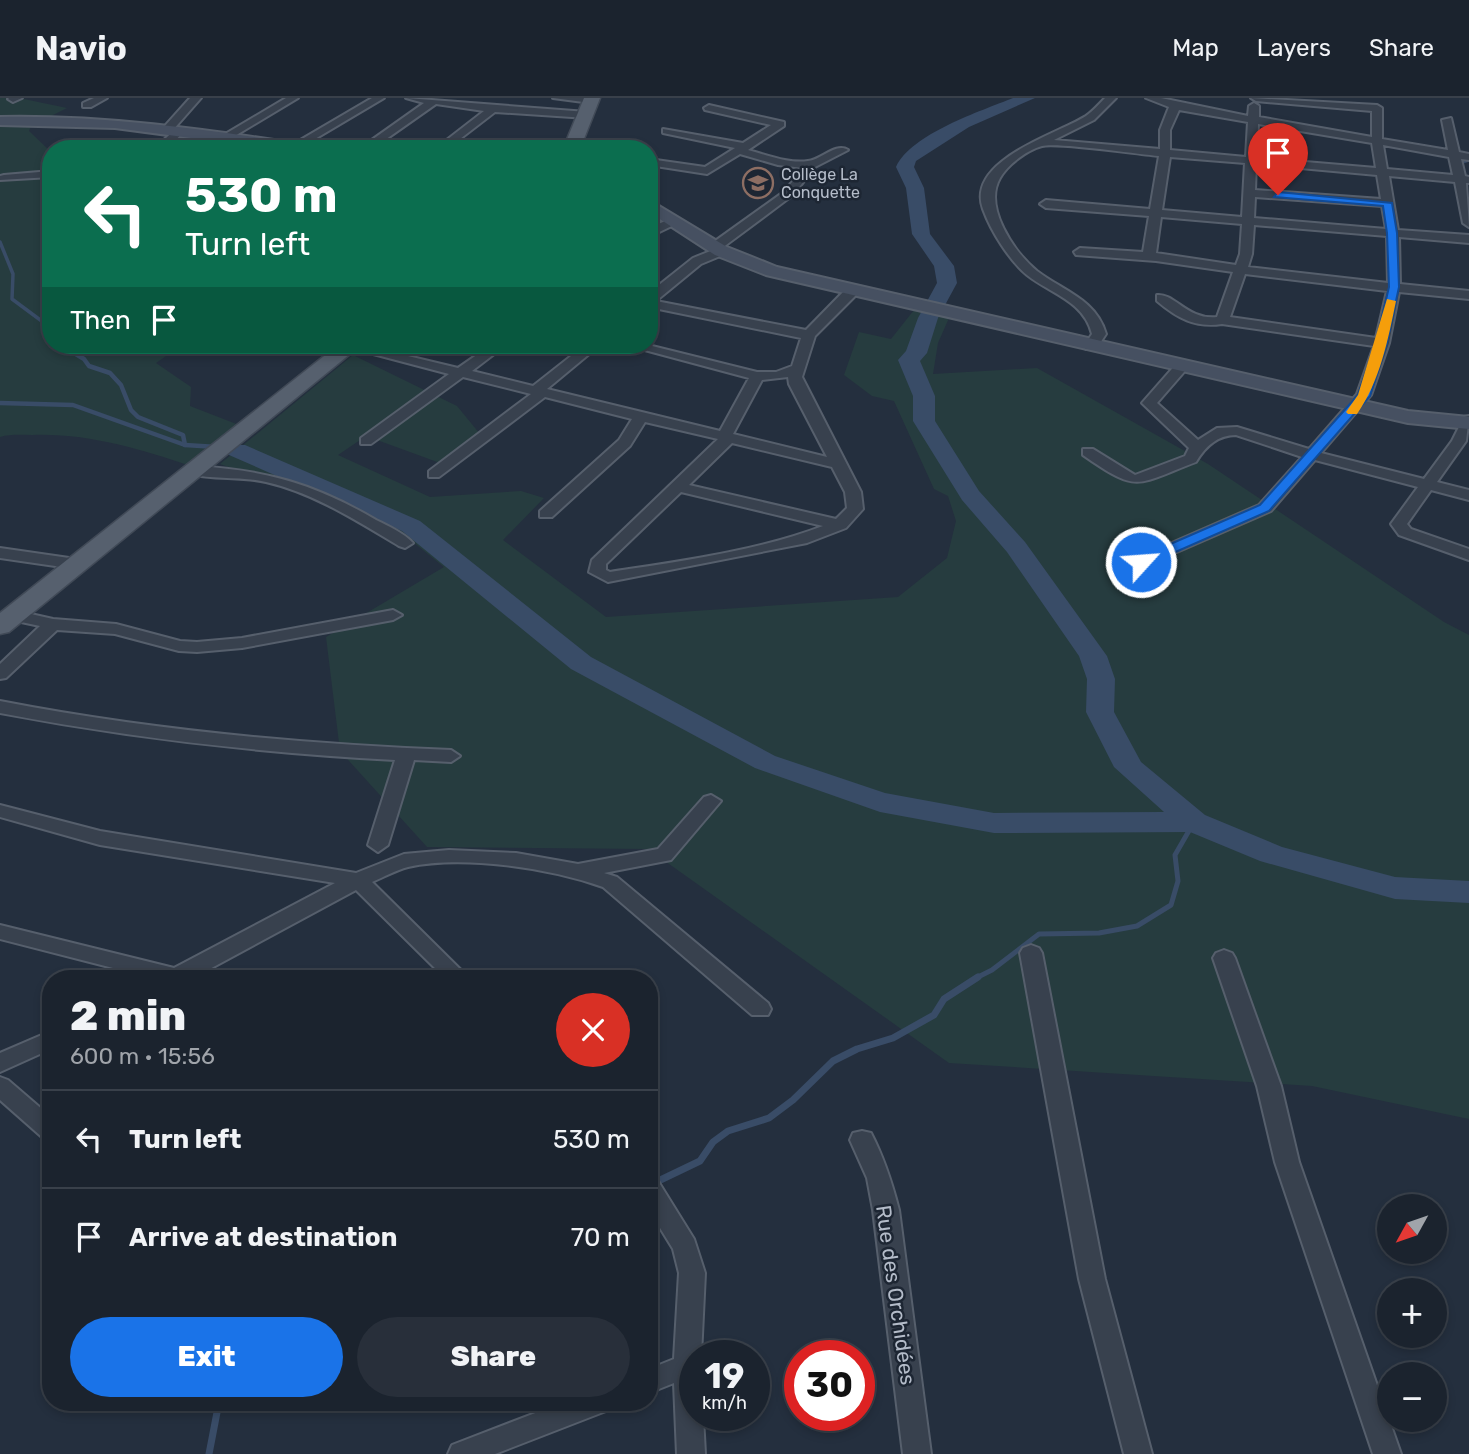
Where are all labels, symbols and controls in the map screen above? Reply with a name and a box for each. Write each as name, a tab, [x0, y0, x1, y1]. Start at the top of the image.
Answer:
text: Navio	[35, 29, 127, 68]
text: Map	[1172, 34, 1219, 62]
text: Layers	[1257, 34, 1331, 62]
text: Share	[1369, 34, 1434, 62]
pin	[1248, 123, 1308, 195]
icon: arrive	[1259, 134, 1297, 172]
place label: Collège La Conquette	[781, 165, 860, 202]
text: 530 m	[185, 166, 338, 224]
school or university icon: Collège La Conquette	[741, 166, 775, 200]
icon: left	[70, 168, 161, 259]
text: Turn left	[185, 225, 310, 263]
icon: arrive	[145, 301, 183, 339]
text: Then	[70, 305, 131, 336]
position arrow	[1104, 525, 1178, 599]
text: 2 min	[70, 991, 186, 1041]
button: close	[556, 993, 630, 1067]
text: 600 m · 15:56	[70, 1042, 215, 1070]
icon: left	[70, 1120, 108, 1158]
text: Turn left	[129, 1124, 241, 1155]
text: 530 m	[553, 1124, 630, 1155]
north arrow	[1377, 1194, 1447, 1264]
map controls	[1377, 1194, 1447, 1432]
street label: Rue des Orchidées	[871, 1203, 921, 1387]
icon: arrive	[70, 1218, 108, 1256]
text: Arrive at destination	[129, 1222, 397, 1253]
text: 70 m	[571, 1222, 630, 1253]
button: +	[1377, 1278, 1447, 1348]
button: Exit	[70, 1317, 343, 1397]
button: Share	[357, 1317, 630, 1397]
speed limit sign: 30	[784, 1340, 875, 1431]
text: 19	[705, 1355, 744, 1397]
button: −	[1377, 1362, 1447, 1432]
text: km/h	[702, 1392, 747, 1414]

